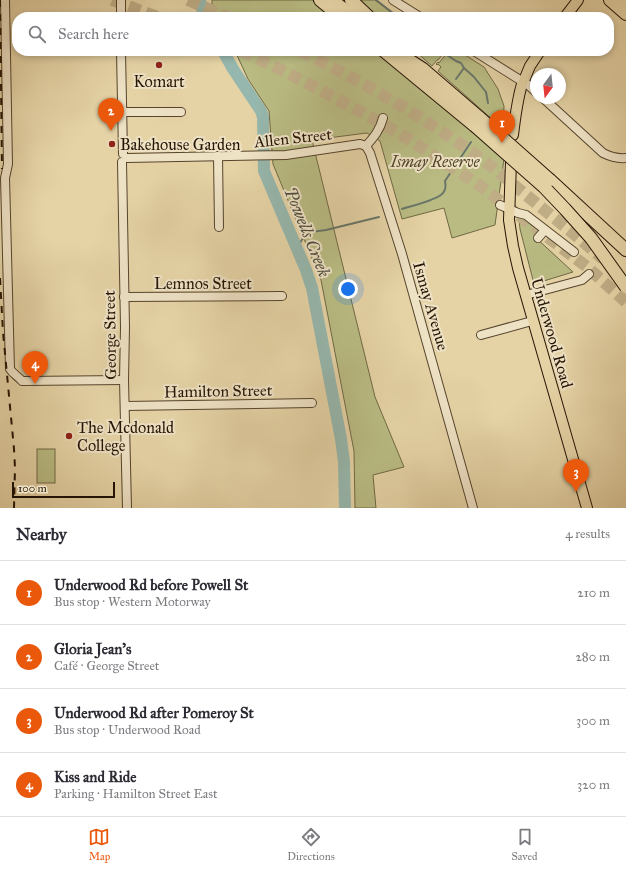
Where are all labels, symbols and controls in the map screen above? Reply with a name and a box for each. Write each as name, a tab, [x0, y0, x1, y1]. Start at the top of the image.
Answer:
search box	[12, 12, 614, 56]
icon: search	[26, 23, 48, 45]
text: Search here	[58, 25, 129, 43]
marker: Komart	[154, 60, 164, 70]
north arrow	[530, 68, 566, 104]
place label: Komart	[133, 72, 185, 91]
pin: 2	[98, 98, 124, 131]
pin: 1	[489, 110, 515, 143]
street label: Allen Street	[252, 124, 333, 152]
place label: Bakehouse Garden	[120, 135, 241, 154]
marker: Bakehouse Garden	[107, 139, 117, 149]
park label: Ismay Reserve	[389, 152, 481, 171]
water label: Powells Creek	[279, 184, 335, 280]
street label: Ismay Avenue	[409, 259, 453, 353]
street label: Lemnos Street	[154, 274, 252, 293]
street label: Underwood Road	[527, 276, 577, 390]
your location	[338, 279, 358, 299]
street label: George Street	[100, 290, 121, 380]
pin: 4	[22, 351, 48, 384]
street label: Hamilton Street	[164, 381, 273, 401]
place label: The Mcdonald College	[77, 418, 174, 456]
marker: The Mcdonald College	[64, 431, 74, 441]
pin: 3	[563, 459, 589, 492]
scale bar	[12, 480, 115, 499]
text: 100 m	[18, 482, 47, 495]
text: Nearby	[16, 524, 67, 545]
text: 4 results	[565, 526, 610, 542]
text: Underwood Rd before Powell St	[54, 576, 248, 594]
text: 1	[26, 585, 32, 601]
text: 210 m	[577, 585, 610, 601]
text: Bus stop · Western Motorway	[54, 594, 211, 610]
text: Gloria Jean's	[54, 640, 131, 658]
text: 2	[26, 649, 32, 665]
text: 280 m	[575, 649, 610, 665]
text: Café · George Street	[54, 658, 159, 674]
text: Underwood Rd after Pomeroy St	[54, 704, 254, 722]
text: 3	[26, 713, 32, 729]
text: 300 m	[576, 713, 610, 729]
text: Bus stop · Underwood Road	[54, 722, 201, 738]
text: Kiss and Ride	[54, 768, 137, 786]
text: 4	[25, 777, 33, 793]
text: 320 m	[577, 777, 610, 793]
text: Parking · Hamilton Street East	[54, 786, 218, 802]
tab: Map	[88, 826, 110, 863]
tab: Directions	[287, 826, 335, 863]
tab: Saved	[511, 826, 538, 863]

